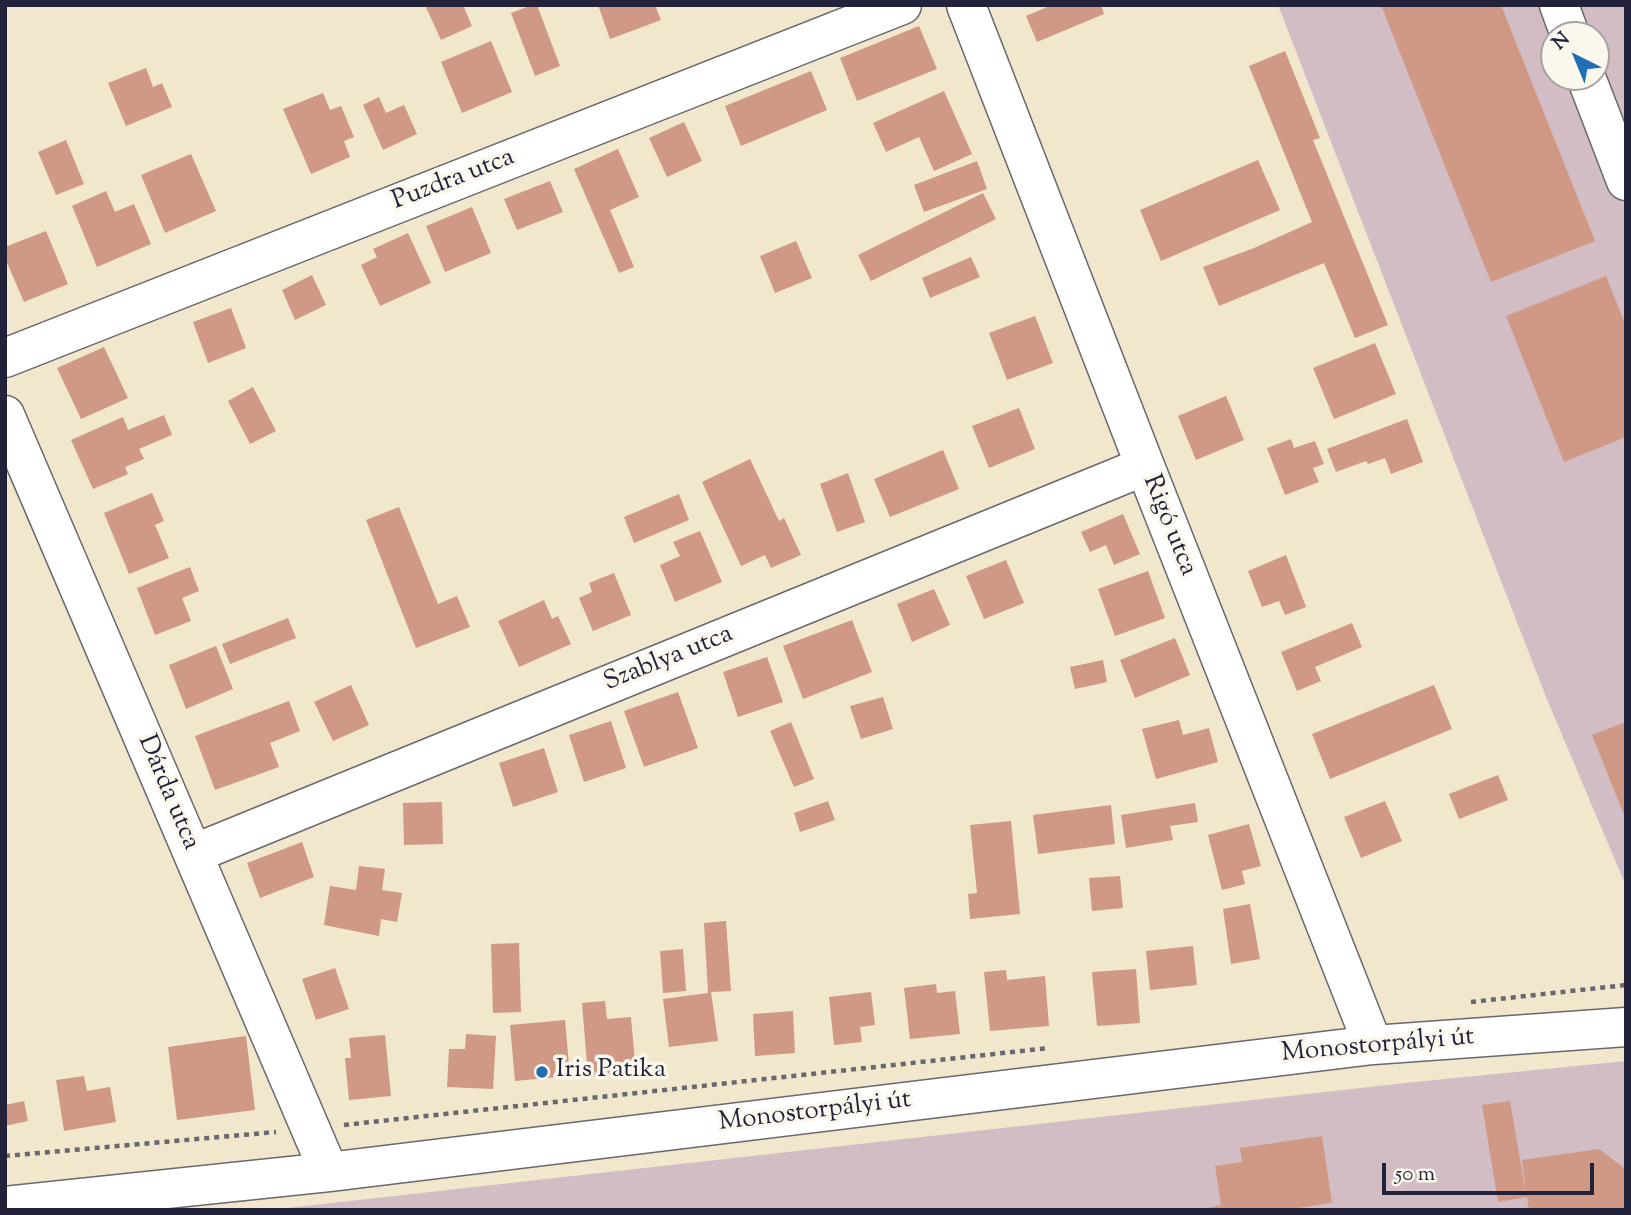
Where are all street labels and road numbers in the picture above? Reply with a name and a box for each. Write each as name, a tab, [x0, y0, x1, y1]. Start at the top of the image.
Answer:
street label: Puzdra utca	[388, 143, 520, 219]
street label: Rigó utca	[1134, 471, 1202, 581]
street label: Szablya utca	[600, 620, 738, 700]
street label: Dárda utca	[129, 731, 205, 855]
street label: Monostorpályi út	[1280, 1023, 1476, 1071]
street label: Monostorpályi út	[717, 1086, 913, 1140]

